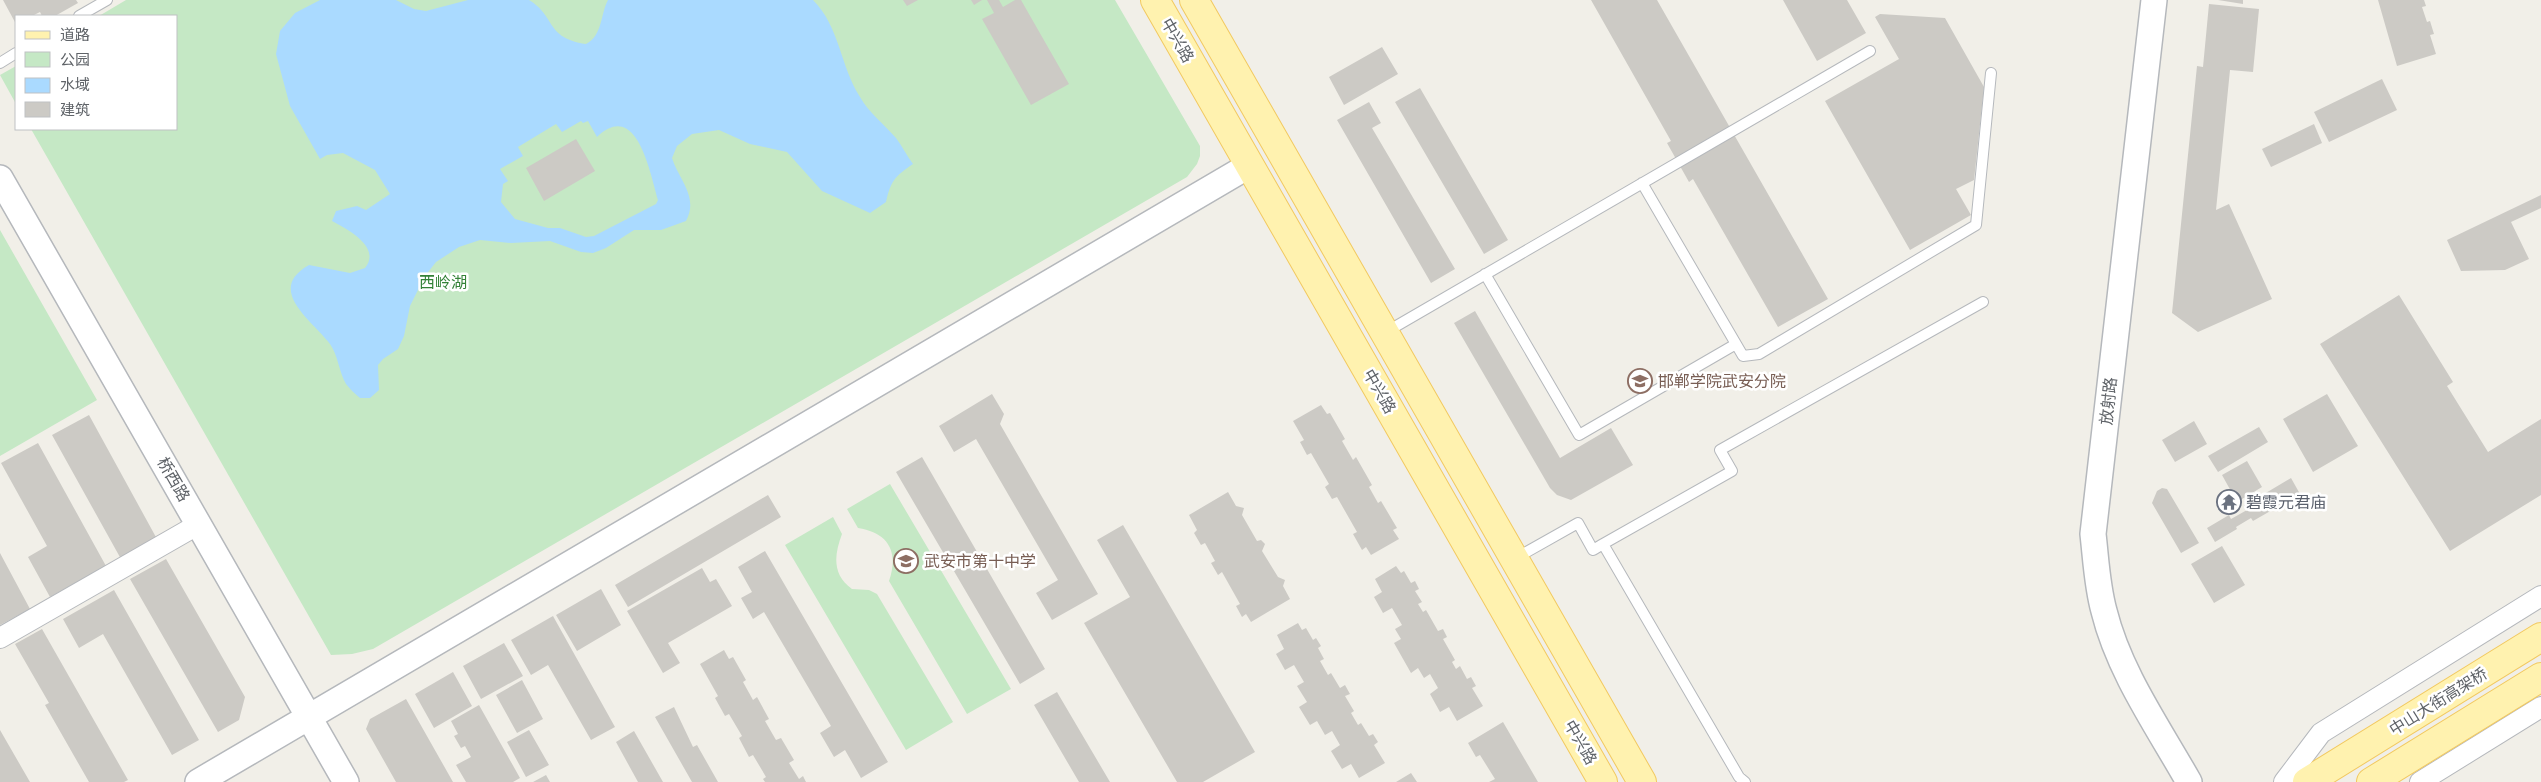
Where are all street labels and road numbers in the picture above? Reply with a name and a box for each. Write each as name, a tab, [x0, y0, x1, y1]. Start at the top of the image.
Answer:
street label: 中兴路	[1157, 14, 1199, 66]
street label: 中兴路	[1359, 365, 1401, 417]
street label: 放射路	[2096, 376, 2120, 426]
street label: 桥西路	[153, 453, 195, 505]
street label: 中山大街高架桥	[2385, 663, 2491, 739]
street label: 中兴路	[1560, 716, 1602, 768]

